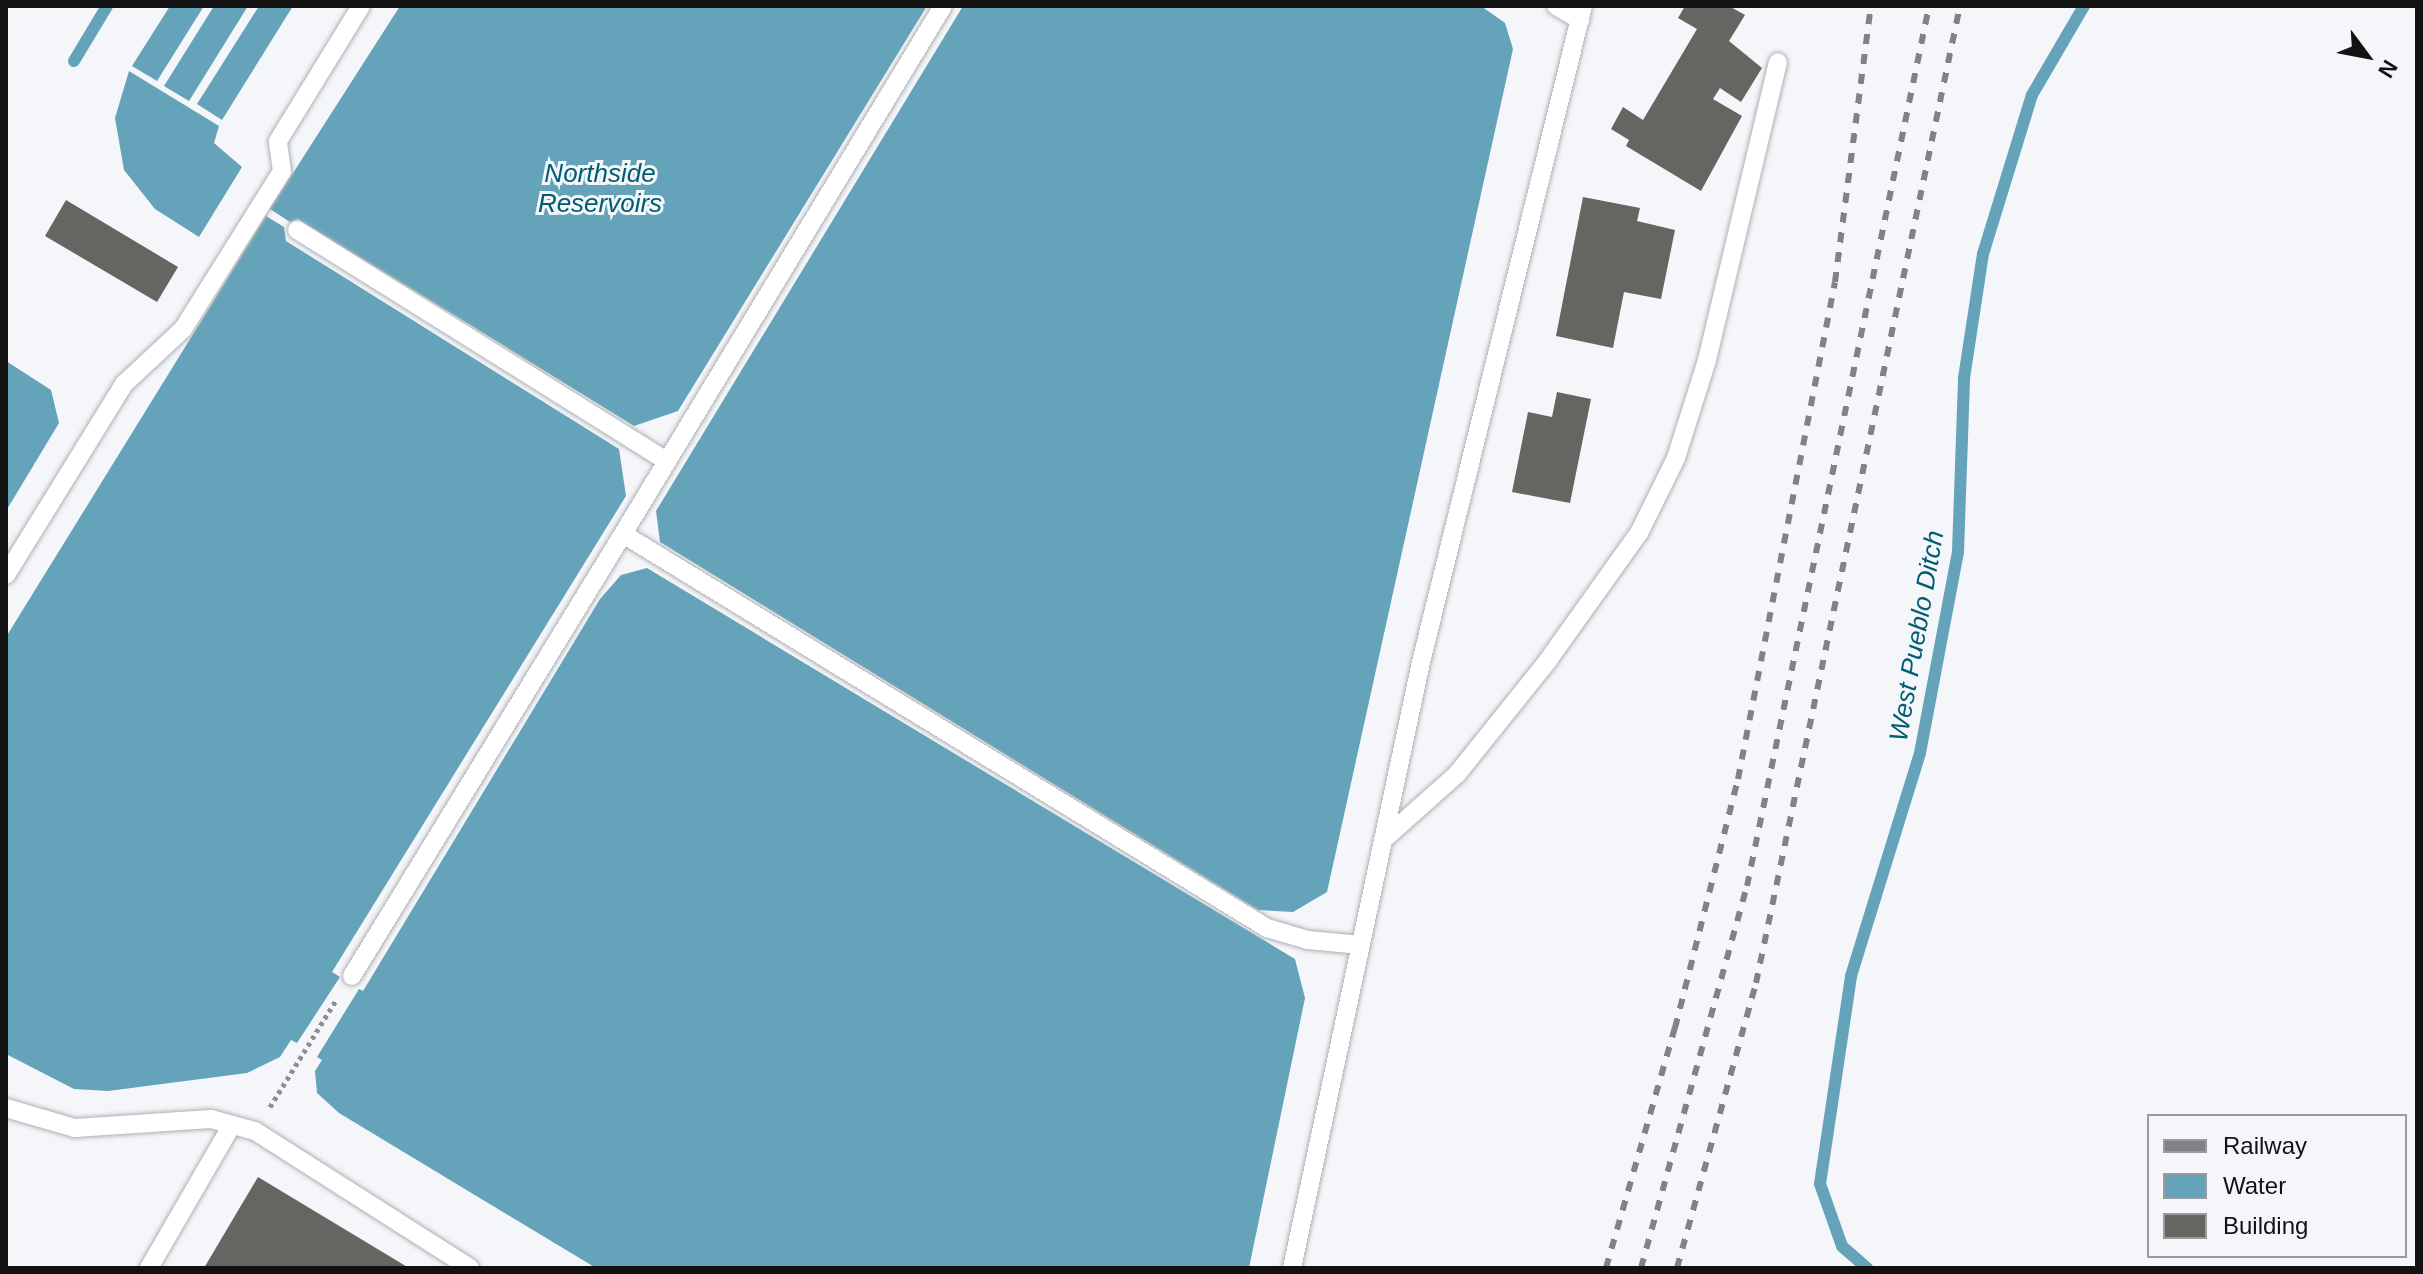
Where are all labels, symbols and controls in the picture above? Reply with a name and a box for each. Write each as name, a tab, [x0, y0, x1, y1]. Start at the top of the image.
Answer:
north arrow	[2327, 16, 2407, 96]
text: N	[2373, 56, 2403, 82]
water label: Northside Reservoirs	[538, 158, 662, 220]
water label: West Pueblo Ditch	[1883, 528, 1951, 744]
legend	[2147, 1114, 2407, 1258]
text: Railway	[2223, 1132, 2307, 1159]
text: Water	[2223, 1172, 2286, 1199]
text: Building	[2223, 1212, 2308, 1239]

